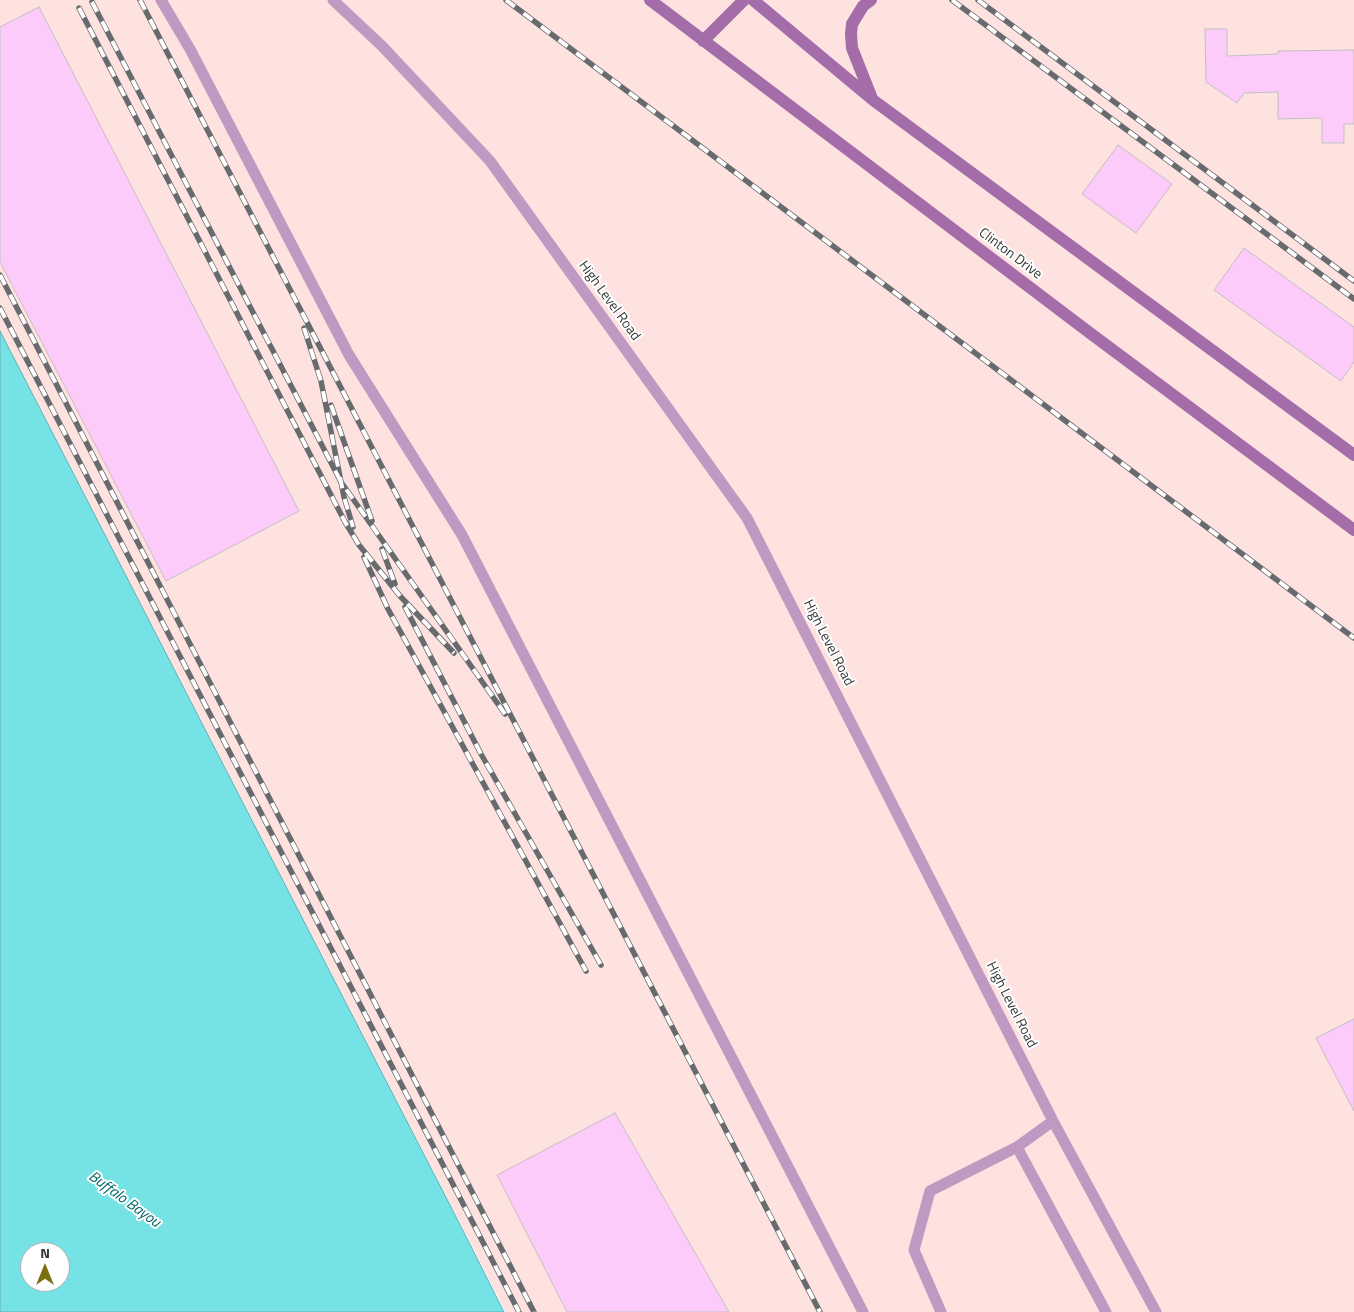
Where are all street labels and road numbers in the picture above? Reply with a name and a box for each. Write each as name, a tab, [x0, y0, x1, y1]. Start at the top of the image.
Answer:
street label: Clinton Drive	[975, 225, 1045, 283]
street label: High Level Road	[575, 258, 643, 344]
street label: High Level Road	[799, 597, 857, 689]
street label: High Level Road	[982, 959, 1040, 1051]

